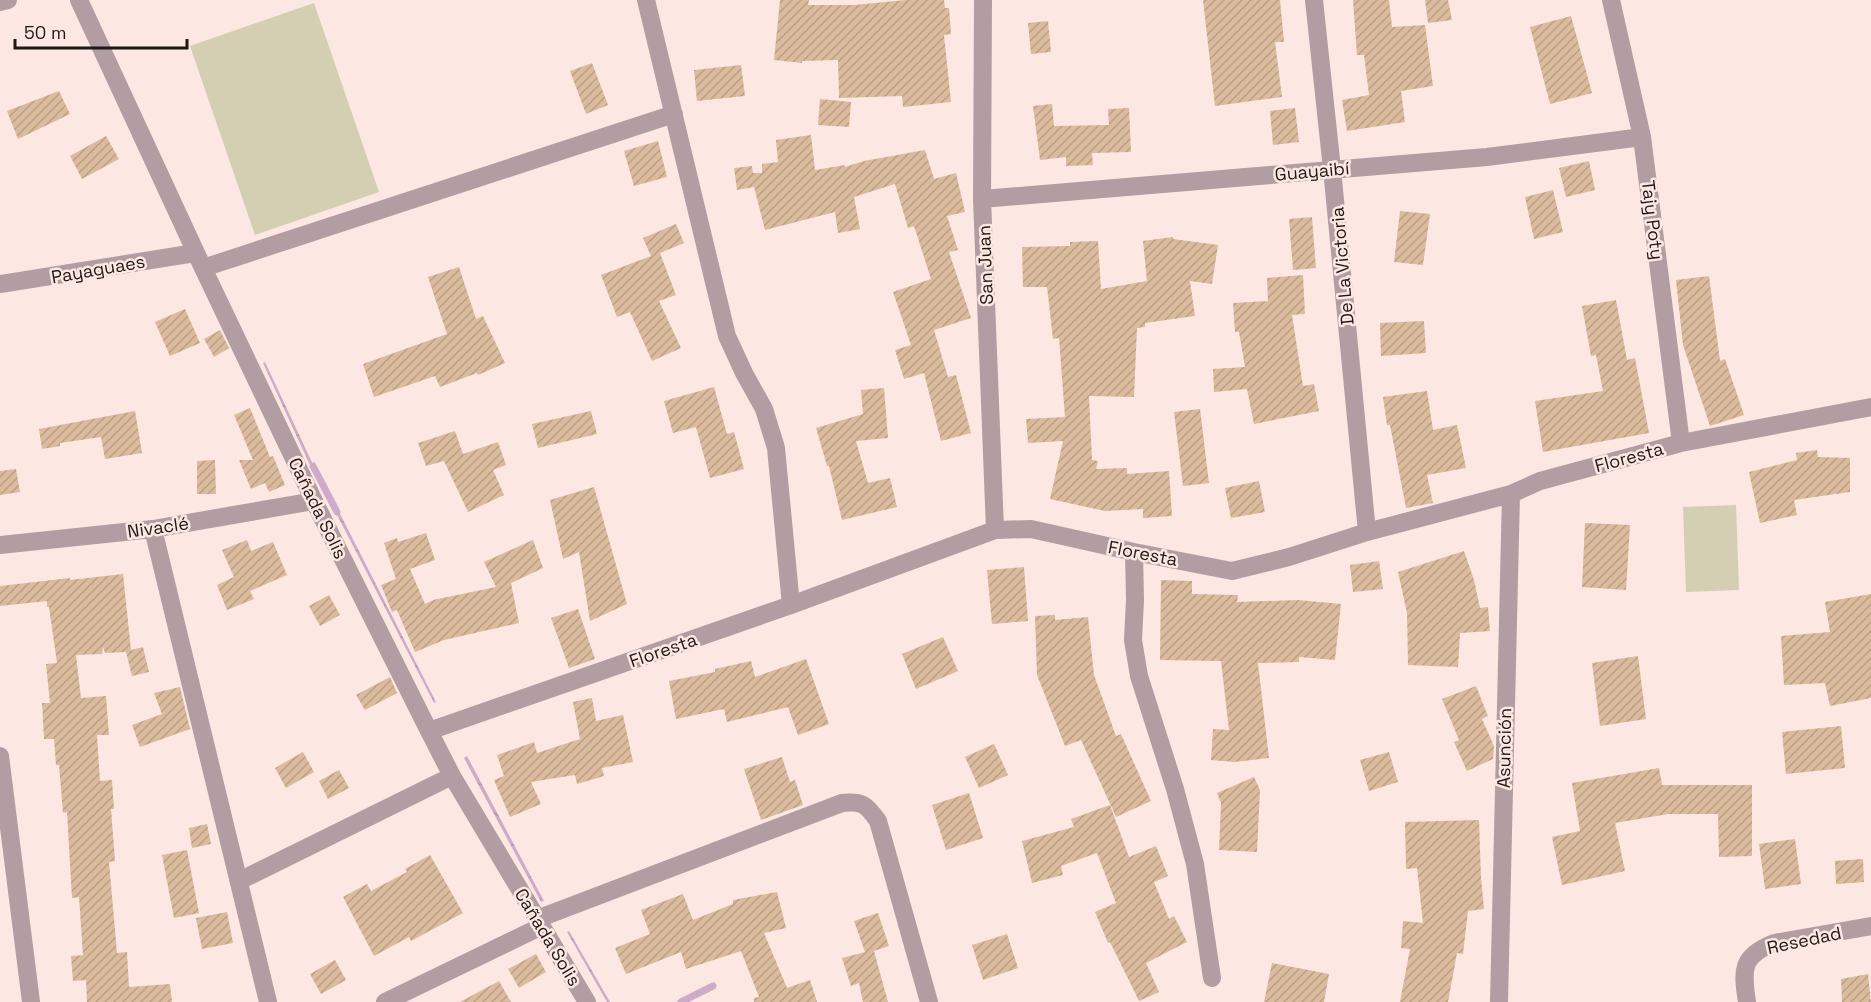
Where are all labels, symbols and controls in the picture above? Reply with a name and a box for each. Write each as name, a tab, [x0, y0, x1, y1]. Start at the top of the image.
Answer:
scale bar	[15, 12, 188, 50]
text: 50 m	[24, 21, 66, 44]
street label: Guayaibí	[1274, 156, 1351, 186]
street label: Tajy Poty	[1637, 179, 1669, 261]
street label: De La Victoria	[1325, 206, 1359, 326]
street label: San Juan	[972, 225, 998, 305]
street label: Payaguaes	[49, 249, 147, 289]
street label: Floresta	[1592, 437, 1666, 477]
street label: Cañada Solis	[284, 453, 352, 563]
street label: Nivaclé	[126, 511, 190, 543]
street label: Floresta	[1106, 535, 1180, 571]
street label: Floresta	[626, 628, 700, 672]
street label: Asunción	[1492, 708, 1516, 788]
street label: Cañada Solis	[510, 884, 586, 990]
street label: Resedad	[1765, 921, 1843, 959]

